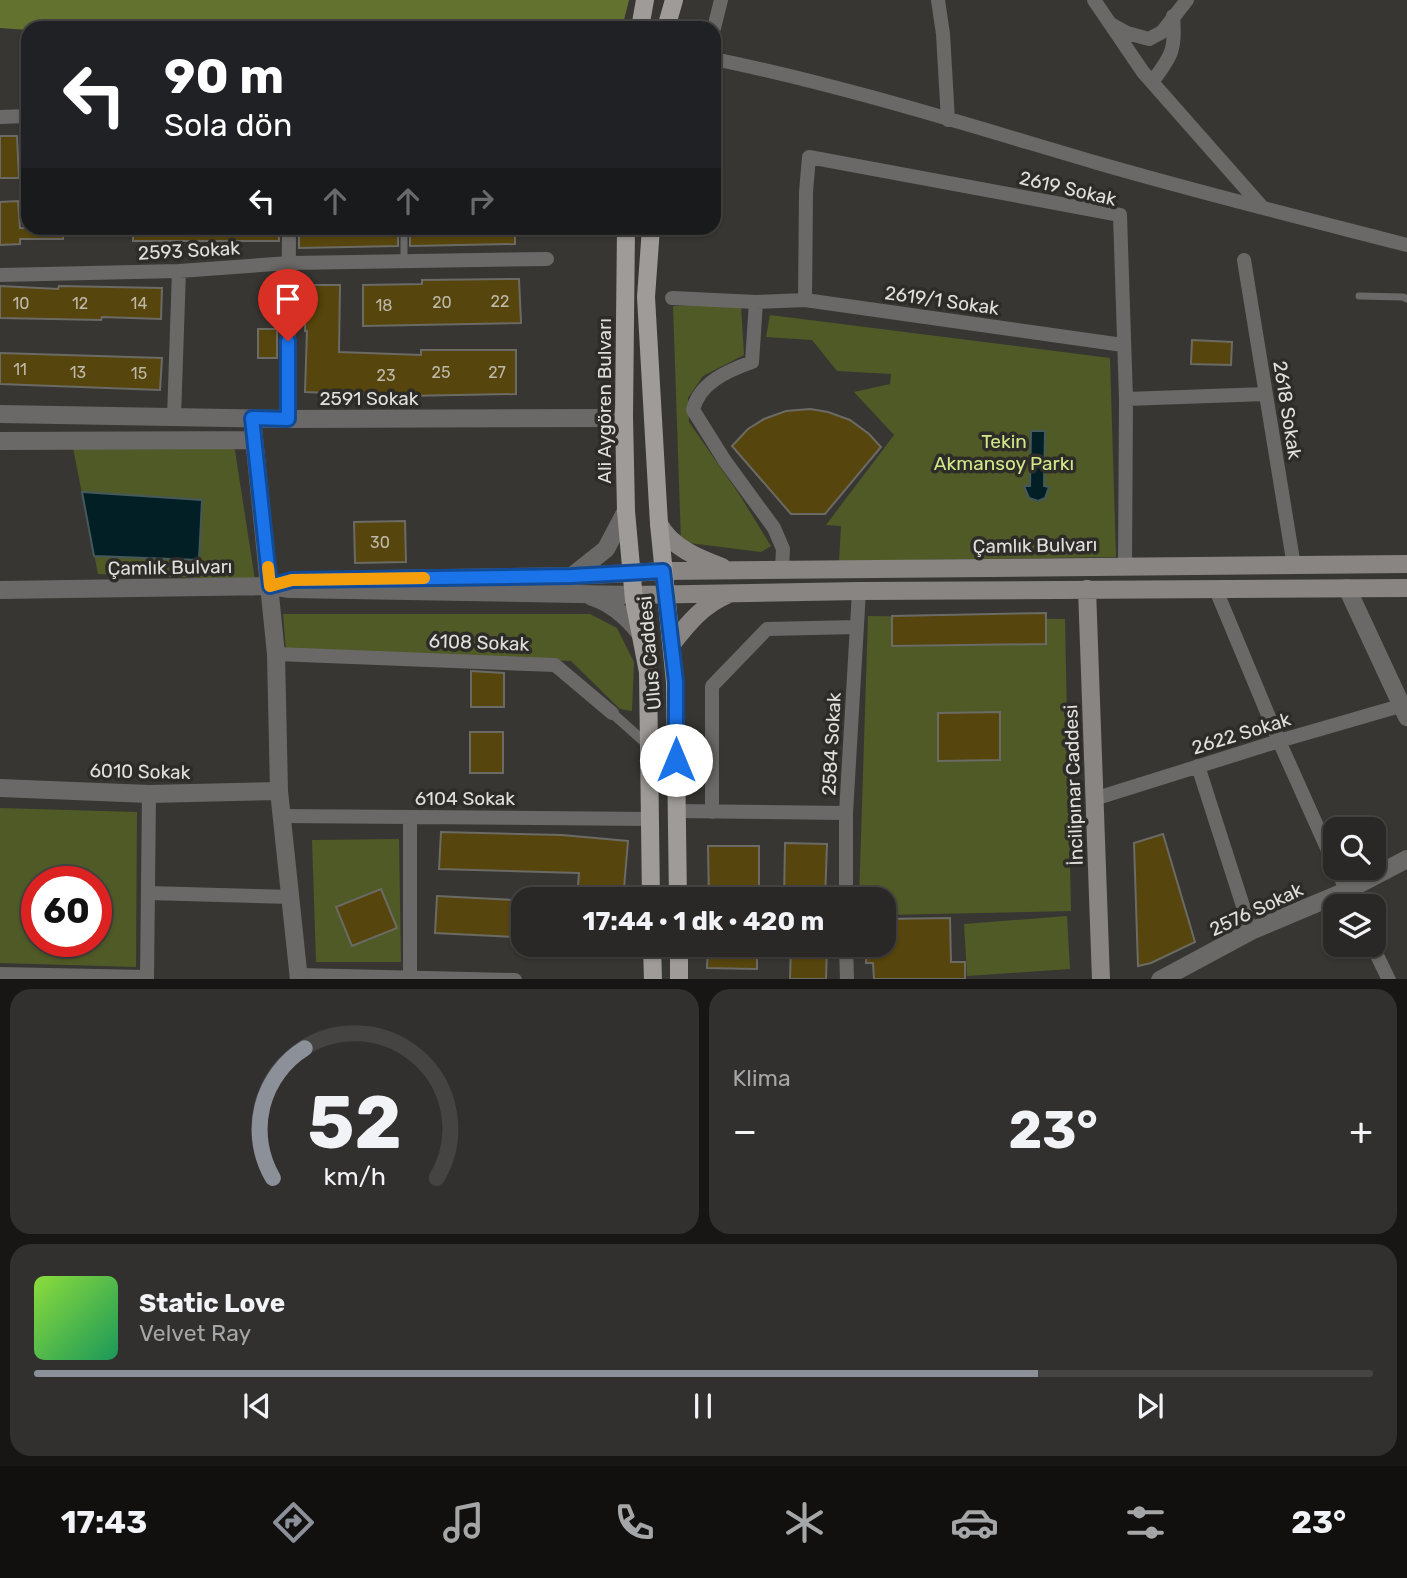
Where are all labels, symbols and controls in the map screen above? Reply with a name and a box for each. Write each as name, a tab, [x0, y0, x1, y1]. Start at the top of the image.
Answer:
text: 90 m	[164, 47, 284, 105]
icon: left	[49, 49, 140, 140]
text: Sola dön	[164, 106, 292, 144]
street label: 2619 Sokak	[1017, 166, 1119, 211]
icon: left	[243, 182, 281, 220]
icon: ahead	[316, 182, 354, 220]
icon: ahead	[389, 182, 427, 220]
icon: right	[462, 182, 500, 220]
street label: 2593 Sokak	[137, 236, 241, 265]
pin	[258, 269, 318, 341]
icon: arrive	[269, 280, 307, 318]
street label: 2619/1 Sokak	[883, 281, 1001, 320]
house number: 22	[491, 292, 509, 311]
house number: 20	[432, 293, 452, 312]
house number: 10	[12, 294, 30, 313]
house number: 12	[72, 294, 88, 313]
house number: 14	[131, 294, 147, 313]
house number: 18	[375, 296, 393, 315]
street label: Ali Aygören Bulvarı	[593, 318, 616, 484]
street label: 2618 Sokak	[1268, 359, 1307, 461]
house number: 11	[13, 360, 27, 379]
house number: 13	[70, 363, 86, 382]
house number: 25	[432, 363, 450, 382]
house number: 27	[488, 363, 506, 382]
house number: 15	[131, 364, 147, 383]
house number: 23	[376, 366, 396, 385]
street label: 2591 Sokak	[319, 387, 419, 410]
park label: Tekin Akmansoy Parkı	[934, 430, 1074, 475]
house number: 30	[370, 533, 390, 552]
street label: Çamlık Bulvarı	[972, 533, 1098, 558]
street label: Çamlık Bulvarı	[107, 555, 233, 580]
street label: Ulus Caddesi	[633, 595, 666, 711]
street label: 6108 Sokak	[428, 629, 530, 656]
street label: 2584 Sokak	[817, 692, 846, 796]
street label: İncilipınar Caddesi	[1059, 704, 1088, 866]
street label: 2622 Sokak	[1189, 707, 1294, 759]
position arrow	[639, 723, 713, 797]
street label: 6010 Sokak	[89, 759, 191, 784]
street label: 6104 Sokak	[415, 787, 515, 810]
map controls	[1323, 817, 1386, 957]
button: search	[1323, 817, 1386, 880]
speed limit sign: 60	[21, 866, 112, 957]
street label: 2576 Sokak	[1206, 878, 1307, 941]
button: layers	[1323, 894, 1386, 957]
text: 17:44 · 1 dk · 420 m	[583, 906, 824, 937]
text: Klima	[733, 1064, 791, 1092]
text: 52	[307, 1080, 401, 1166]
text: 23°	[1009, 1099, 1098, 1161]
text: −	[733, 1108, 757, 1154]
text: +	[1349, 1108, 1373, 1154]
text: km/h	[323, 1161, 385, 1190]
text: Static Love	[139, 1288, 285, 1319]
text: Velvet Ray	[139, 1319, 251, 1347]
icon: previous	[238, 1387, 276, 1425]
icon: pause	[684, 1387, 722, 1425]
icon: next	[1131, 1387, 1169, 1425]
icon: directions	[269, 1498, 318, 1547]
icon: music	[439, 1498, 488, 1547]
icon: phone	[610, 1498, 659, 1547]
icon: climate	[780, 1498, 829, 1547]
icon: car	[950, 1498, 999, 1547]
icon: filters	[1121, 1498, 1170, 1547]
text: 17:43	[61, 1503, 147, 1541]
text: 23°	[1291, 1503, 1346, 1541]

